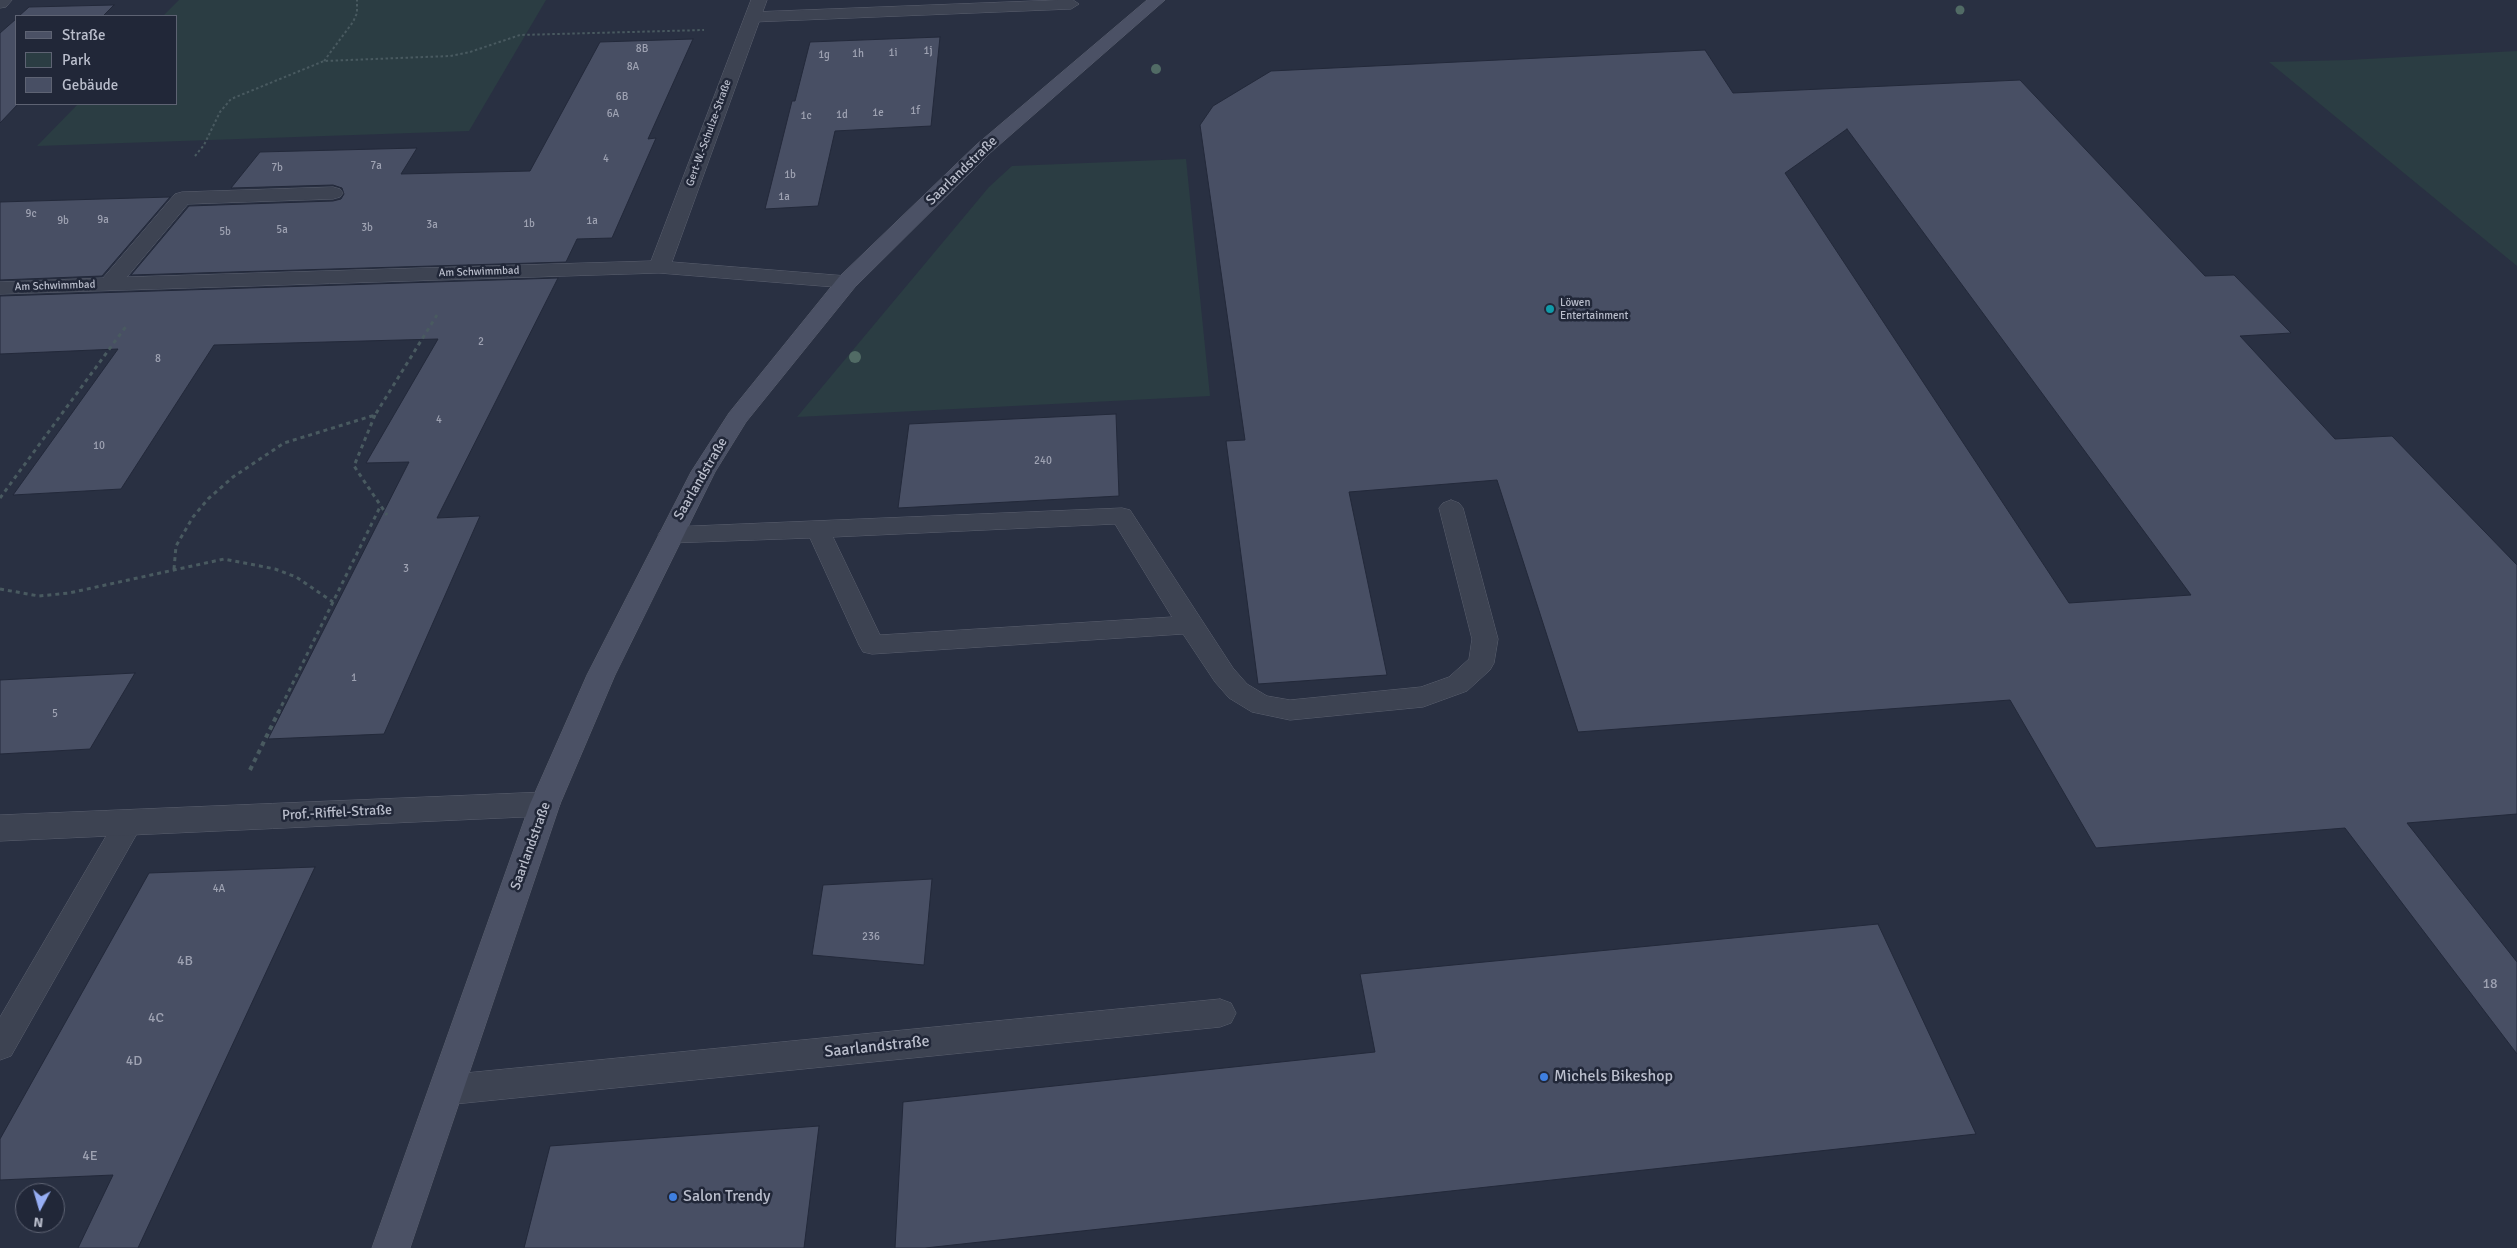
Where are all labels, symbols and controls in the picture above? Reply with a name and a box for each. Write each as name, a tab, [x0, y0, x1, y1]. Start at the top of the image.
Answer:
legend	[15, 15, 178, 105]
text: Straße	[62, 26, 106, 44]
house number: 8B	[636, 42, 648, 56]
house number: 1j	[924, 44, 932, 58]
house number: 1i	[889, 46, 897, 60]
house number: 1h	[852, 47, 864, 61]
house number: 1g	[818, 48, 830, 62]
text: Park	[62, 51, 91, 69]
house number: 8A	[627, 60, 639, 74]
text: Gebäude	[62, 76, 118, 94]
street label: Gert-W.-Schulze-Straße	[684, 78, 734, 188]
house number: 6B	[616, 90, 628, 104]
house number: 1f	[910, 104, 920, 118]
house number: 1e	[872, 106, 884, 120]
house number: 6A	[607, 107, 619, 121]
house number: 1d	[836, 108, 848, 122]
house number: 1c	[800, 109, 812, 123]
street label: Saarlandstraße	[923, 133, 1001, 209]
house number: 4	[603, 152, 609, 166]
house number: 7a	[370, 159, 382, 173]
house number: 7b	[271, 161, 283, 175]
house number: 1b	[784, 168, 796, 182]
house number: 1a	[778, 190, 790, 204]
house number: 9c	[25, 207, 37, 221]
house number: 9a	[97, 213, 109, 227]
house number: 9b	[57, 214, 69, 228]
house number: 1a	[586, 214, 598, 228]
house number: 1b	[523, 217, 535, 231]
house number: 3a	[426, 218, 438, 232]
house number: 3b	[361, 221, 373, 235]
house number: 5a	[276, 223, 288, 237]
house number: 5b	[219, 225, 231, 239]
street label: Am Schwimmbad	[438, 264, 520, 280]
street label: Am Schwimmbad	[14, 278, 96, 294]
place label: Löwen Entertainment	[1560, 296, 1628, 322]
marker: Löwen Entertainment	[1544, 303, 1556, 315]
house number: 2	[478, 335, 484, 349]
house number: 8	[155, 352, 161, 366]
house number: 4	[436, 413, 442, 427]
street label: Saarlandstraße	[671, 435, 731, 523]
house number: 10	[93, 439, 105, 453]
house number: 240	[1034, 454, 1052, 468]
house number: 3	[403, 562, 409, 576]
house number: 1	[351, 671, 357, 685]
house number: 5	[52, 707, 58, 721]
street label: Saarlandstraße	[507, 800, 555, 892]
street label: Prof.-Riffel-Straße	[282, 802, 392, 824]
house number: 4A	[213, 882, 225, 896]
house number: 236	[862, 930, 880, 944]
house number: 4B	[177, 953, 193, 969]
house number: 18	[2482, 976, 2498, 992]
house number: 4C	[148, 1010, 164, 1026]
street label: Saarlandstraße	[824, 1032, 930, 1062]
house number: 4D	[126, 1053, 142, 1069]
place label: Michels Bikeshop	[1554, 1067, 1673, 1087]
marker: Michels Bikeshop	[1538, 1071, 1550, 1083]
house number: 4E	[82, 1148, 98, 1164]
north arrow	[15, 1183, 65, 1233]
place label: Salon Trendy	[683, 1187, 770, 1207]
marker: Salon Trendy	[667, 1191, 679, 1203]
text: N	[33, 1213, 44, 1231]

